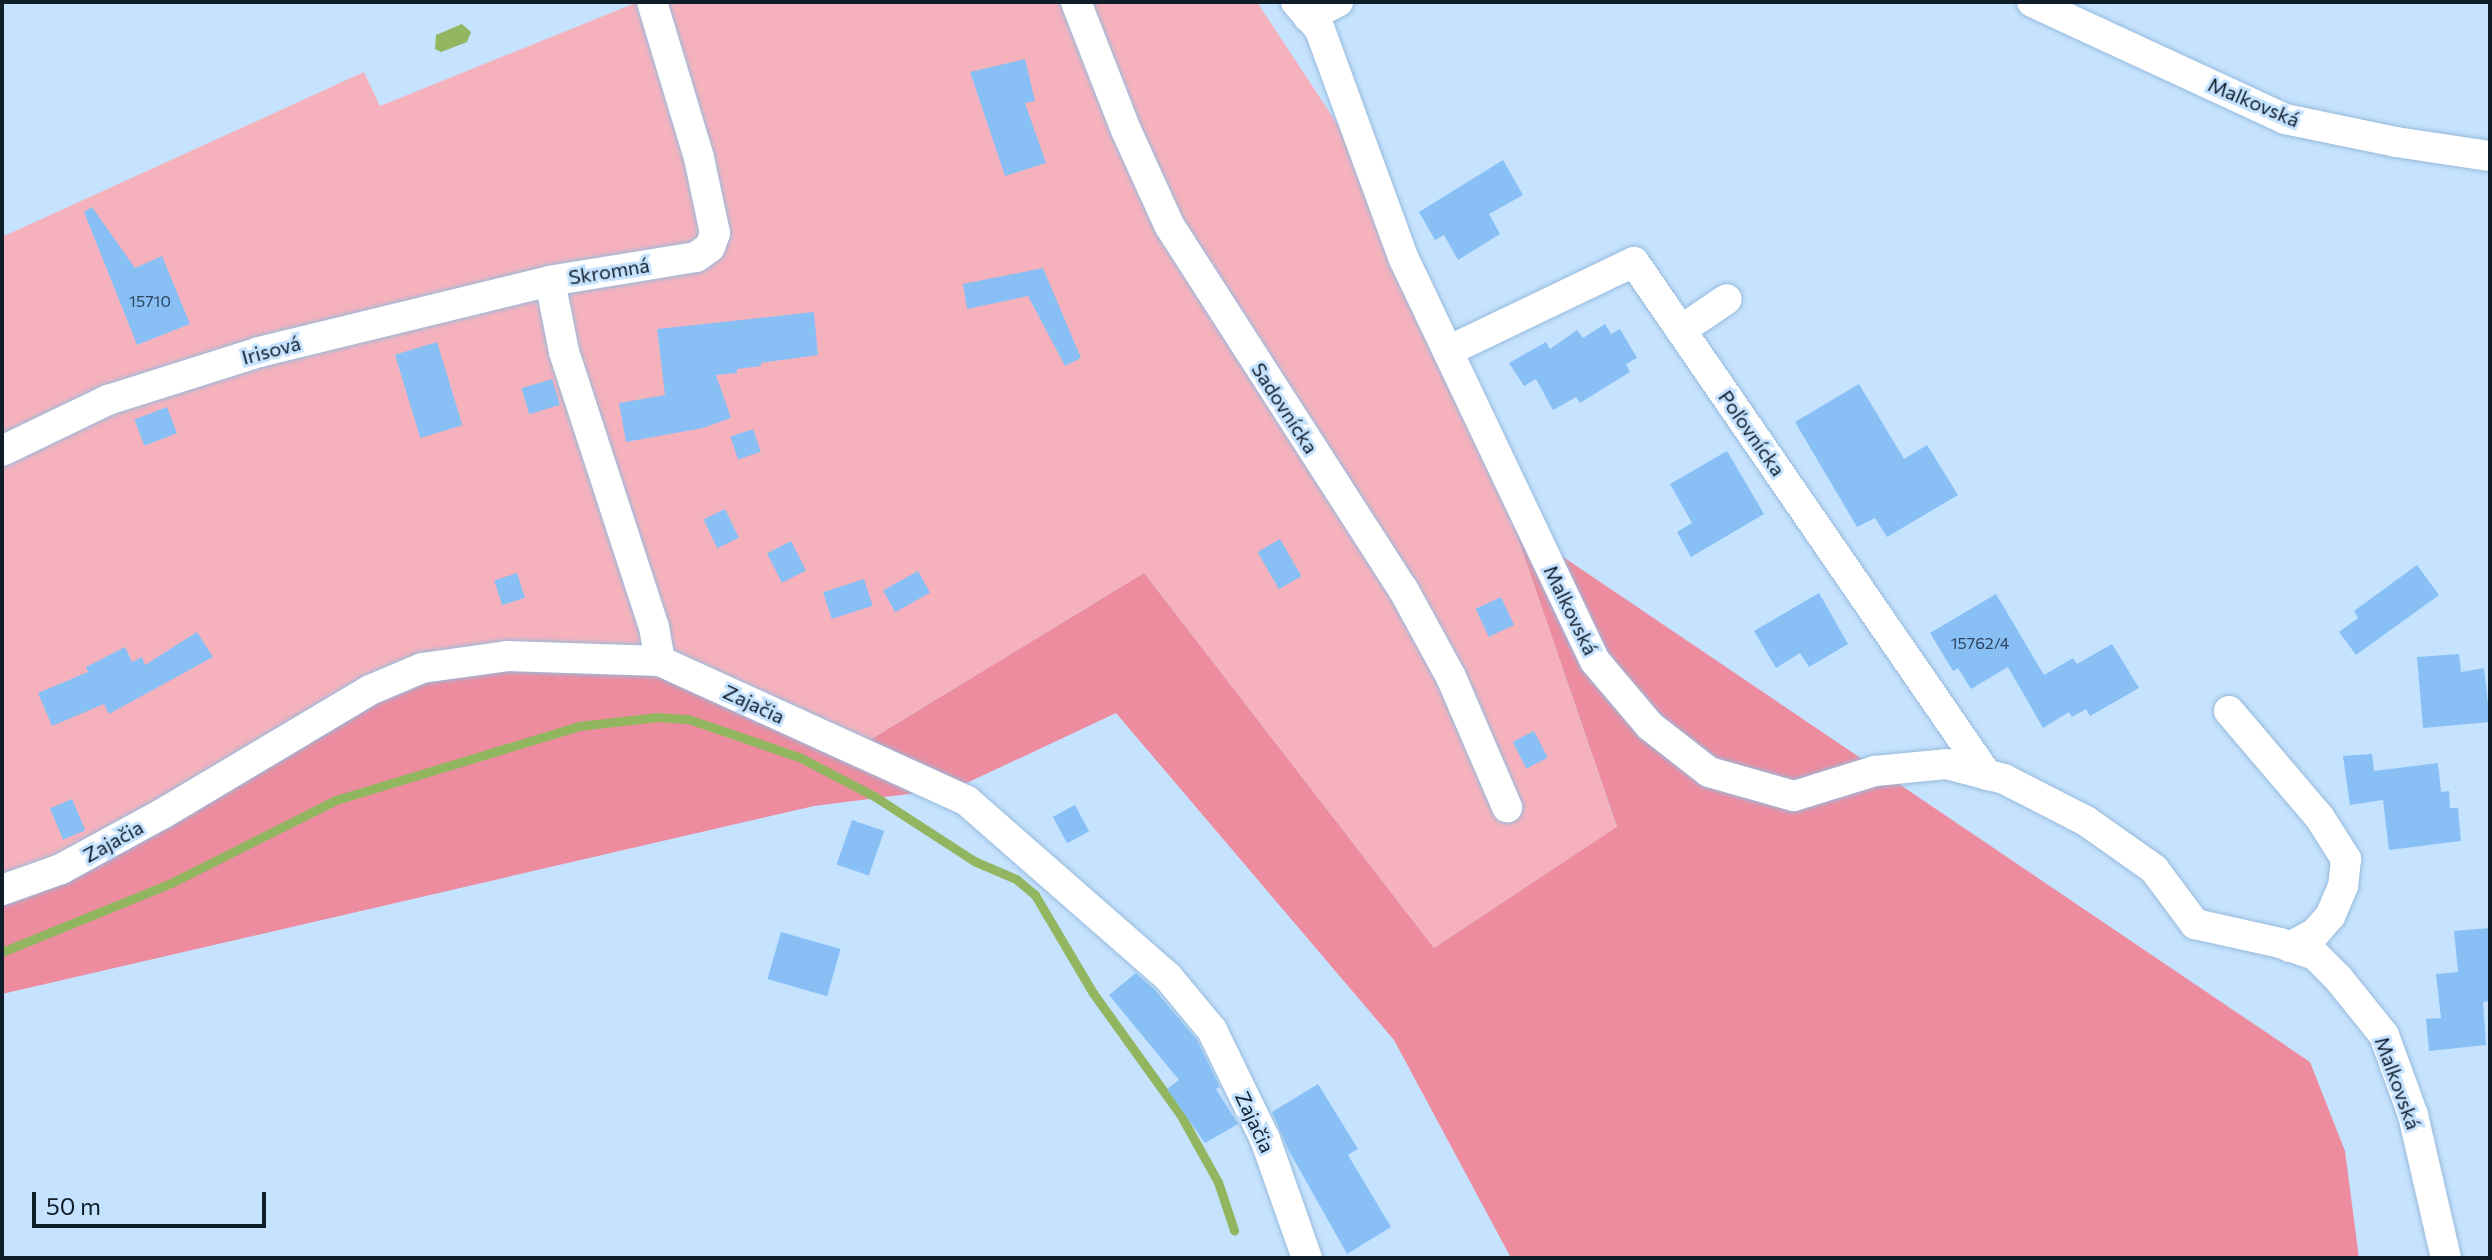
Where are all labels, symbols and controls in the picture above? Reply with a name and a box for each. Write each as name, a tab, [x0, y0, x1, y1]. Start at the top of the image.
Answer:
street label: Malkovská	[2205, 72, 2303, 132]
street label: Skromná	[567, 253, 651, 289]
house number: 15710	[129, 291, 171, 311]
street label: Irisová	[239, 331, 303, 369]
street label: Sadovnícka	[1247, 358, 1323, 458]
street label: Poľovnícka	[1714, 386, 1790, 480]
street label: Malkovská	[1539, 561, 1603, 659]
house number: 15762/4	[1951, 633, 2009, 653]
street label: Zajačia	[720, 679, 788, 729]
street label: Zajačia	[79, 815, 147, 867]
street label: Malkovská	[2370, 1033, 2426, 1133]
street label: Zajačia	[1230, 1088, 1280, 1156]
scale bar	[36, 1176, 270, 1226]
text: 50 m	[46, 1191, 101, 1220]

